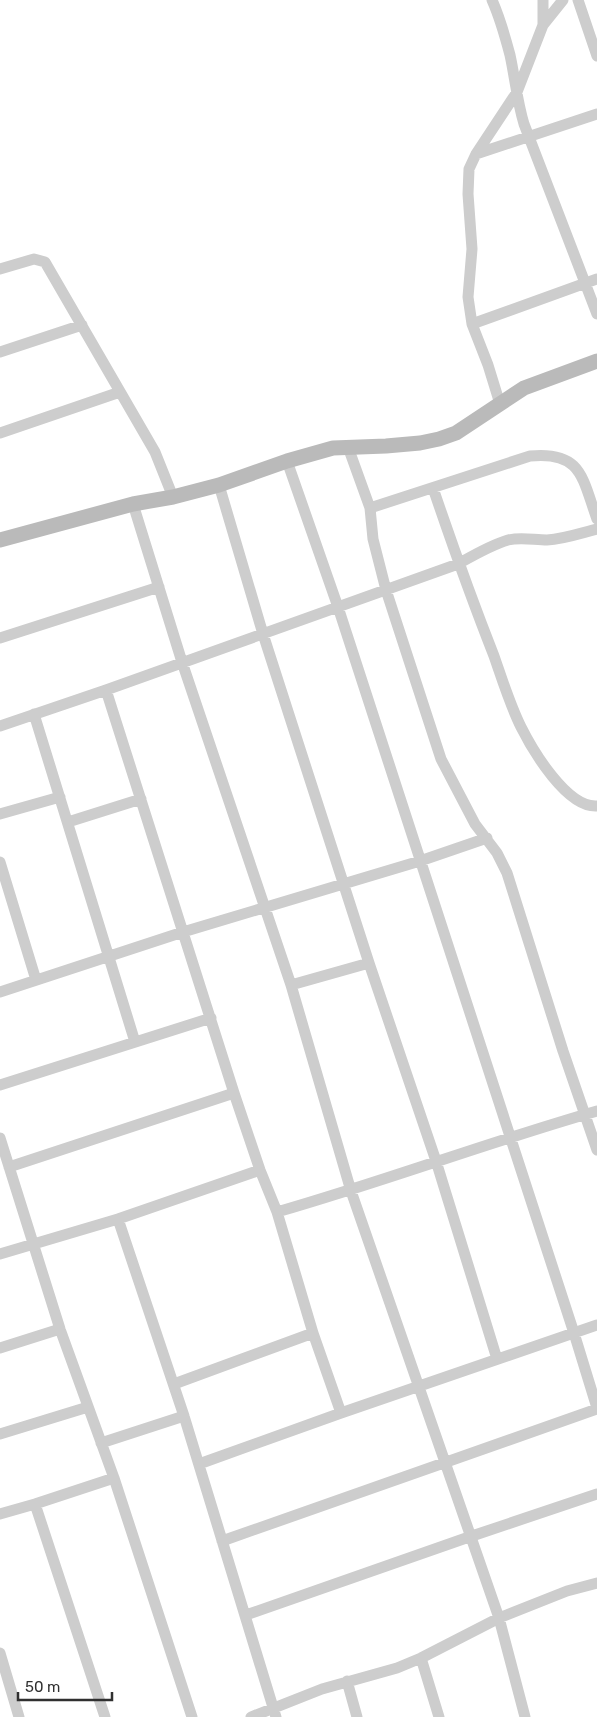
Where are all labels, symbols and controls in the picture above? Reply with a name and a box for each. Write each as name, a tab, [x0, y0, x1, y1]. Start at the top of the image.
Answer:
scale bar	[18, 1670, 111, 1702]
text: 50 m	[25, 1678, 60, 1696]

